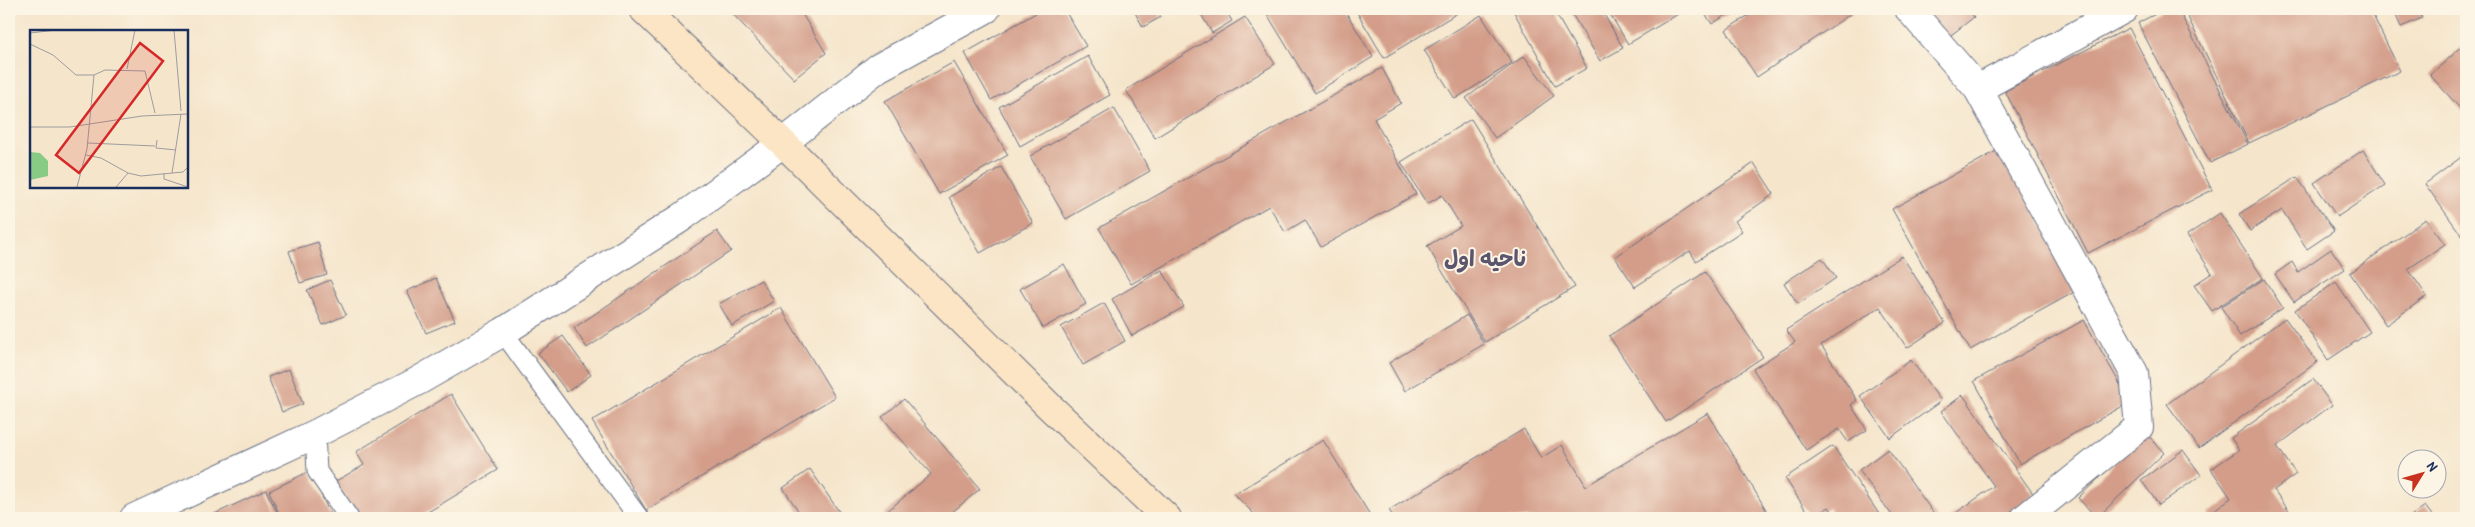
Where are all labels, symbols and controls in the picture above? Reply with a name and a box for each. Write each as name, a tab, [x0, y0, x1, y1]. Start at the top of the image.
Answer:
inset map	[30, 30, 188, 188]
district label: ناحیه اول	[1444, 243, 1526, 273]
north arrow	[2398, 450, 2448, 500]
text: N	[2423, 457, 2443, 475]

